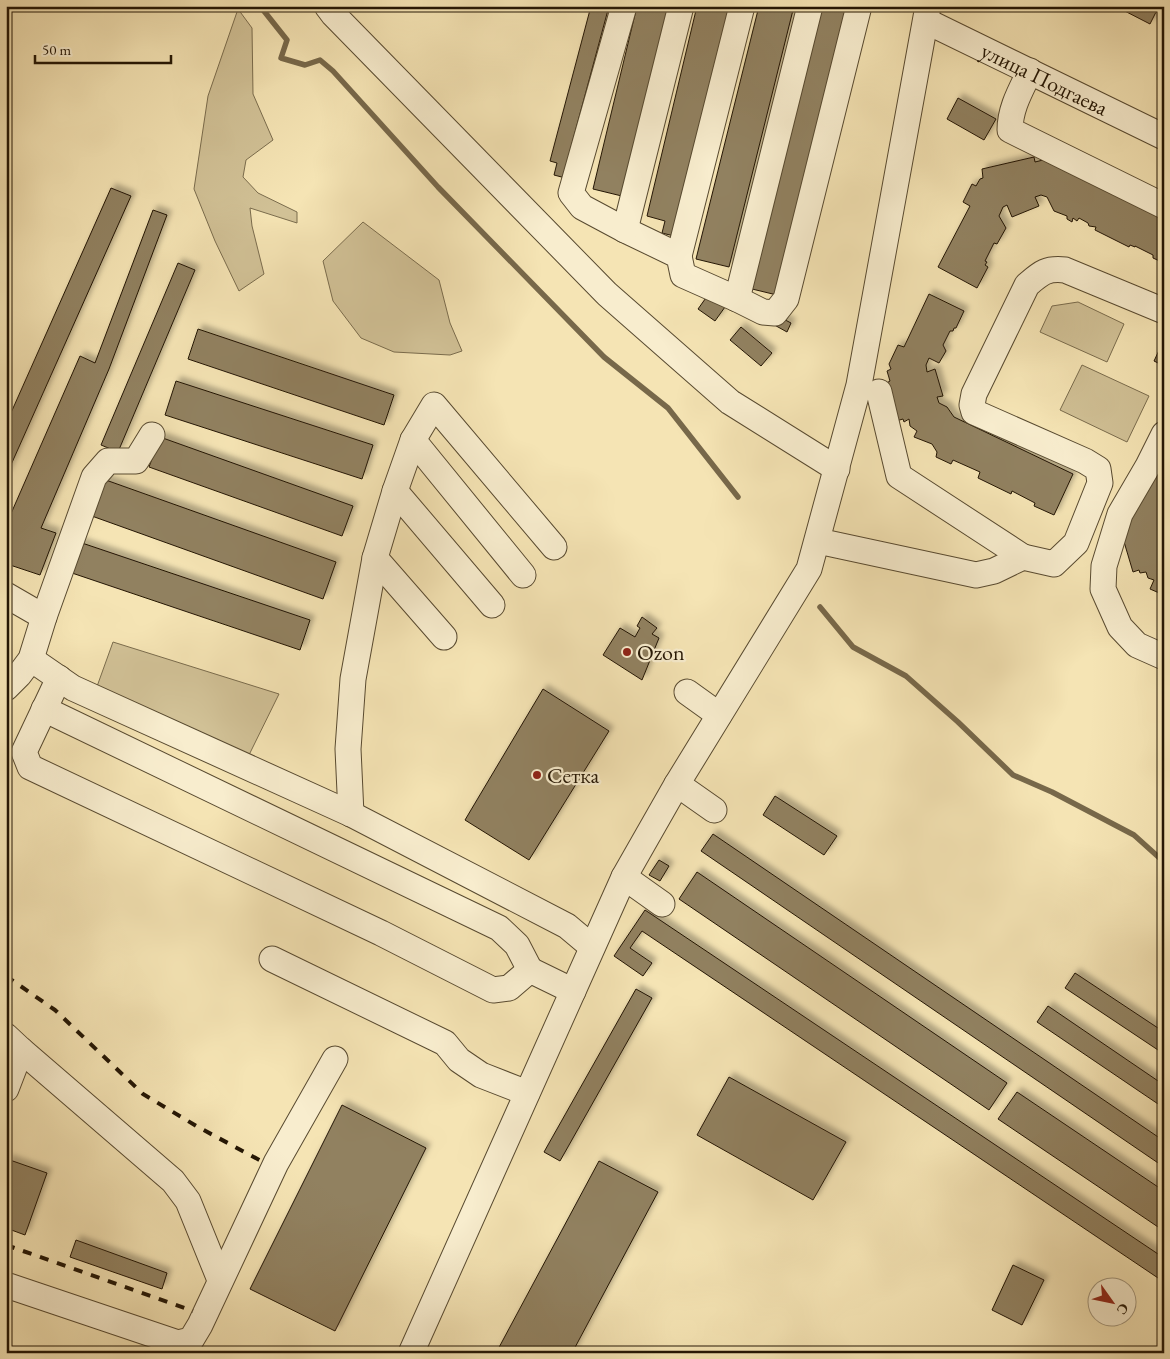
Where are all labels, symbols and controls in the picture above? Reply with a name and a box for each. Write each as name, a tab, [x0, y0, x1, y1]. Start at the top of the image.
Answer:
scale bar	[35, 32, 171, 64]
street label: улица Подгаева	[976, 36, 1113, 123]
text: 50 m	[42, 40, 71, 59]
place label: Ozon	[637, 638, 685, 667]
marker: Ozon	[621, 646, 633, 658]
place label: Сетка	[547, 761, 599, 790]
marker: Сетка	[531, 769, 543, 781]
north arrow	[1088, 1276, 1138, 1326]
text: С	[1113, 1300, 1133, 1318]

